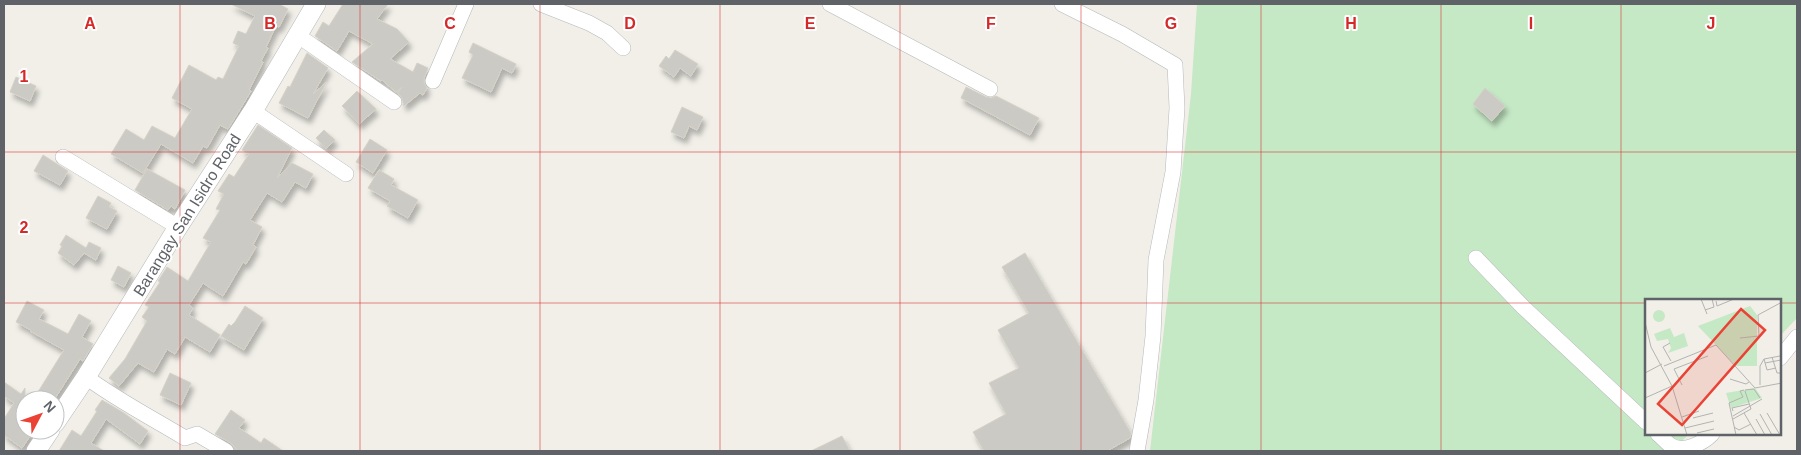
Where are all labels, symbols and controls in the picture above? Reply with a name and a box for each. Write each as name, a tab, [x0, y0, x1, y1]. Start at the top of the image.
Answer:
text: A	[84, 15, 96, 32]
text: B	[264, 15, 276, 32]
text: C	[444, 15, 456, 32]
text: D	[624, 15, 636, 32]
text: E	[805, 15, 816, 32]
text: F	[986, 15, 996, 32]
text: G	[1165, 15, 1177, 32]
text: H	[1345, 15, 1357, 32]
text: I	[1529, 15, 1533, 32]
text: J	[1707, 15, 1715, 32]
text: 1	[20, 68, 29, 85]
street label: Barangay San Isidro Road	[130, 131, 244, 299]
text: 2	[20, 219, 29, 236]
inset map	[1645, 299, 1781, 435]
north arrow	[15, 390, 65, 440]
text: N	[40, 397, 59, 416]

